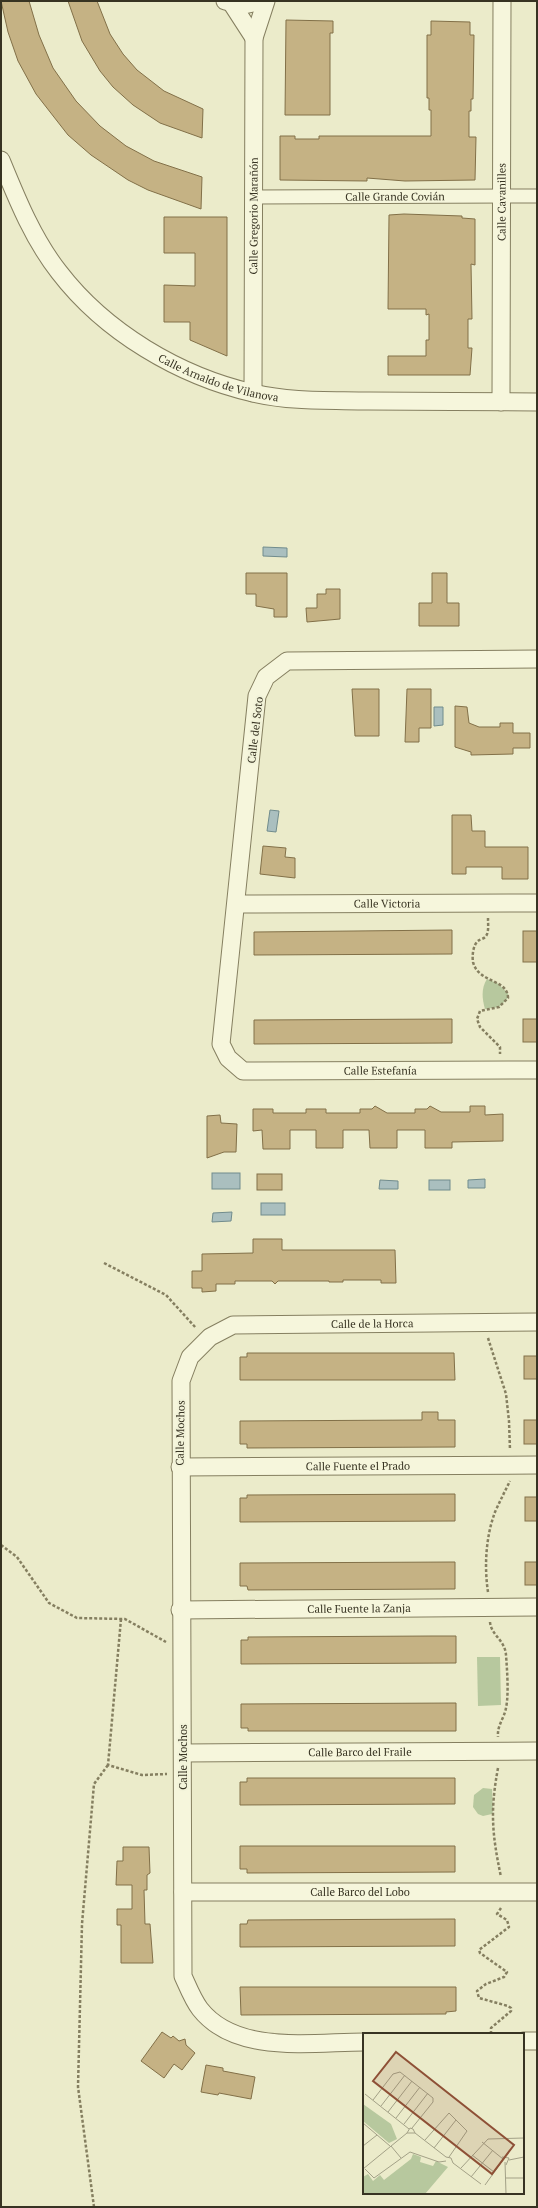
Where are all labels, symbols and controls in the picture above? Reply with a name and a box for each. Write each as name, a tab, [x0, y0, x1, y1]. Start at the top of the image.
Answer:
street label: Calle Gregorio Marañón	[246, 157, 261, 275]
street label: Calle Cavanilles	[494, 163, 509, 241]
street label: Calle Grande Covián	[345, 189, 445, 204]
street label: Calle Arnaldo de Vilanova	[156, 351, 280, 405]
street label: Calle del Soto	[244, 696, 266, 764]
street label: Calle Victoria	[354, 896, 421, 911]
street label: Calle Estefanía	[344, 1063, 417, 1078]
street label: Calle de la Horca	[331, 1316, 414, 1331]
street label: Calle Mochos	[172, 1400, 188, 1466]
street label: Calle Fuente el Prado	[306, 1459, 410, 1473]
street label: Calle Fuente la Zanja	[307, 1601, 411, 1616]
street label: Calle Mochos	[176, 1724, 190, 1790]
street label: Calle Barco del Fraile	[308, 1745, 412, 1759]
street label: Calle Barco del Lobo	[310, 1885, 410, 1899]
inset map	[363, 2033, 524, 2194]

